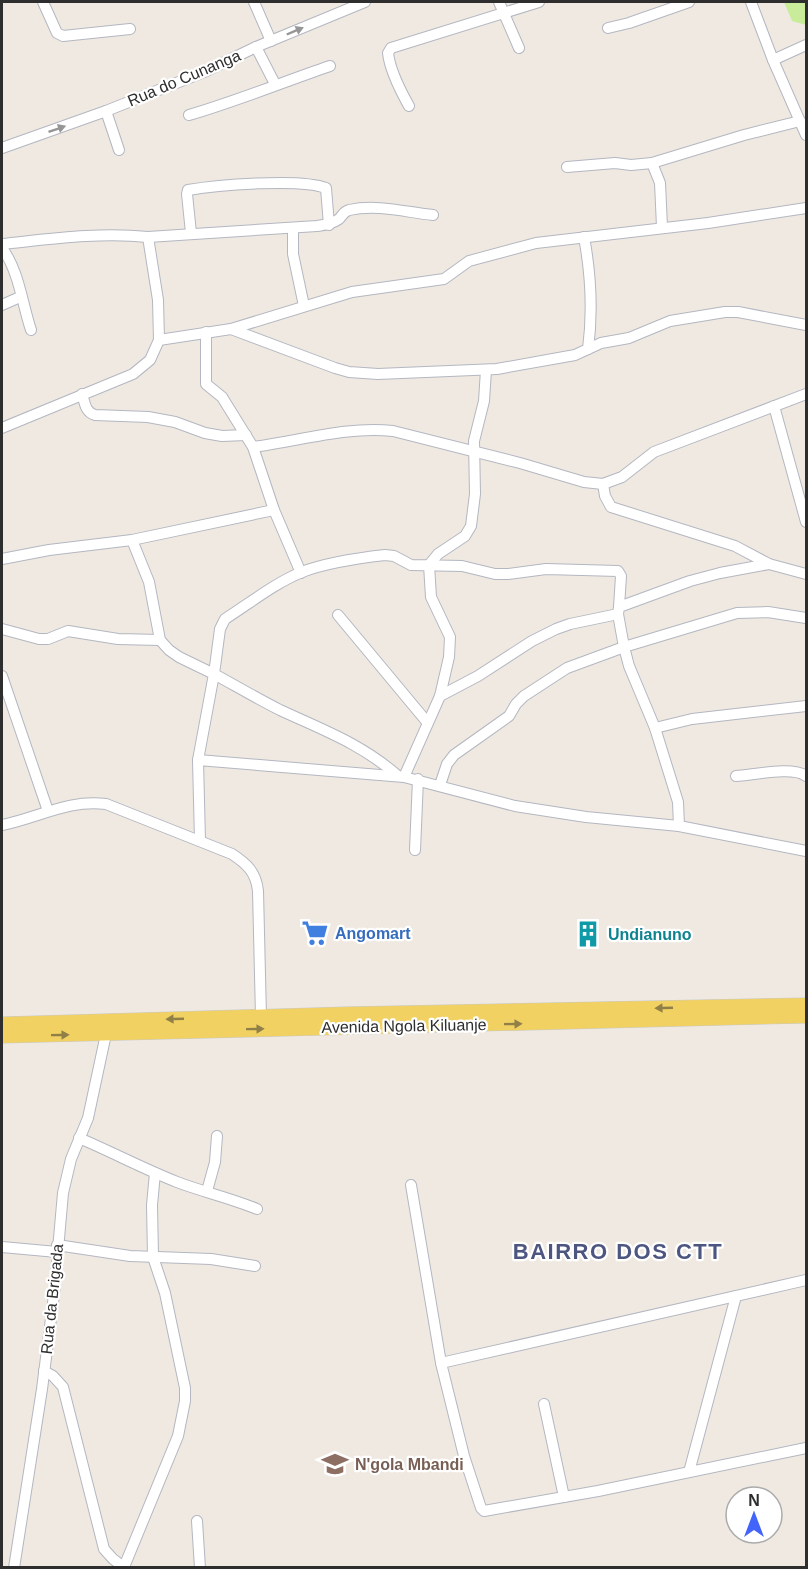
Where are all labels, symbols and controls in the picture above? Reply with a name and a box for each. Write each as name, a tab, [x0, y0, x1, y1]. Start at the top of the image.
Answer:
one-way arrow	[286, 26, 304, 35]
street label: Rua do Cunanga	[125, 46, 243, 109]
one-way arrow	[48, 123, 66, 133]
supermarket icon: Angomart	[300, 918, 330, 948]
building icon: Undianuno	[573, 919, 603, 949]
place label: Angomart	[335, 925, 411, 942]
place label: Undianuno	[608, 926, 692, 943]
one-way arrow	[655, 1004, 674, 1013]
one-way arrow	[166, 1014, 185, 1024]
street label: Avenida Ngola Kiluanje	[321, 1016, 487, 1036]
one-way arrow	[503, 1019, 522, 1029]
one-way arrow	[245, 1025, 264, 1034]
one-way arrow	[50, 1030, 69, 1040]
district label: BAIRRO DOS CTT	[513, 1239, 723, 1264]
street label: Rua da Brigada	[38, 1243, 66, 1355]
school or university icon: N'gola Mbandi	[320, 1449, 350, 1479]
place label: N'gola Mbandi	[355, 1456, 464, 1473]
north arrow	[724, 1485, 784, 1545]
text: N	[748, 1492, 760, 1509]

